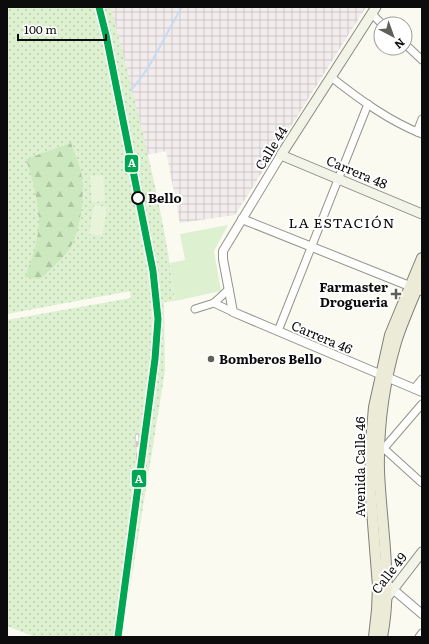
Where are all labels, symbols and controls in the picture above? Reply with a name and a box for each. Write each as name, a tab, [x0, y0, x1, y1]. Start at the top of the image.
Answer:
scale bar	[18, 16, 106, 42]
north arrow	[373, 16, 413, 56]
text: 100 m	[24, 20, 57, 38]
text: N	[391, 35, 409, 53]
street label: Calle 44	[250, 122, 291, 173]
street label: Carrera 48	[324, 150, 391, 193]
line badge: A	[124, 154, 139, 173]
text: A	[128, 154, 137, 170]
place label: Bello	[148, 188, 182, 207]
marker: Bello	[131, 191, 145, 205]
district label: LA ESTACIÓN	[289, 212, 395, 232]
place label: Farmaster Drogueria	[319, 277, 388, 311]
marker: Farmaster Drogueria	[391, 289, 401, 299]
street label: Carrera 46	[289, 315, 356, 358]
place label: Bomberos Bello	[219, 349, 322, 368]
marker: Bomberos Bello	[206, 354, 216, 364]
street label: Avenida Calle 46	[350, 417, 369, 517]
line badge: A	[131, 469, 147, 488]
text: A	[135, 470, 144, 486]
street label: Calle 49	[366, 548, 411, 597]

